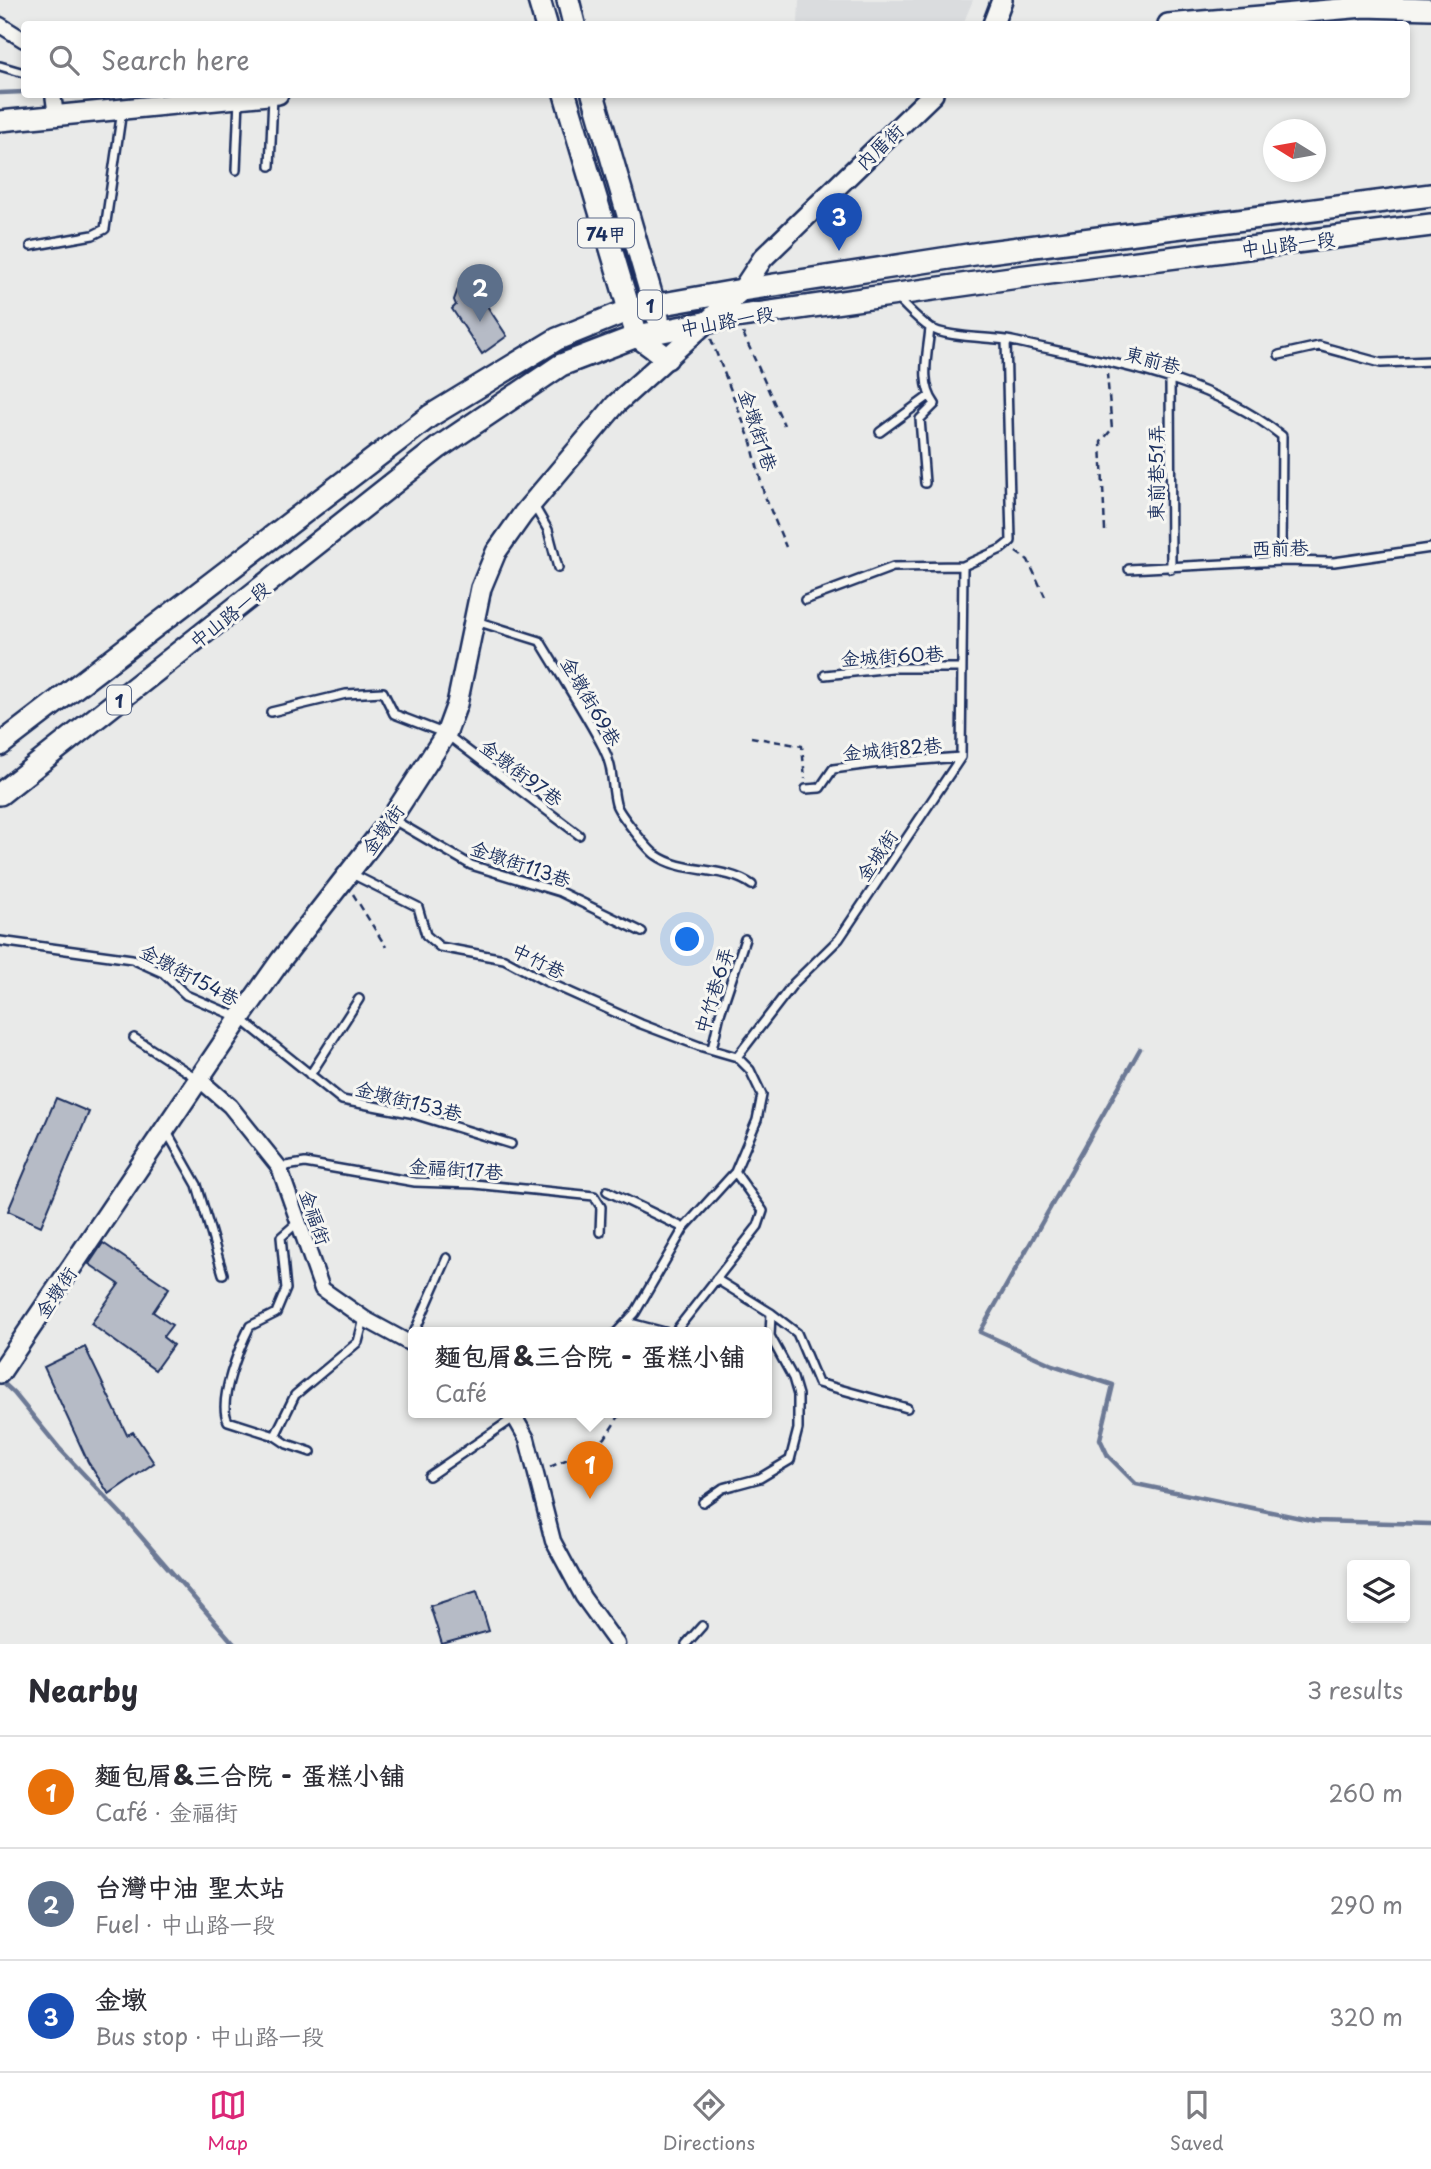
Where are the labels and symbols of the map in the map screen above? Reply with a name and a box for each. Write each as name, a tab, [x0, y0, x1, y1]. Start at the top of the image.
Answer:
street label: 內厝街	[849, 116, 909, 176]
north arrow	[1263, 119, 1326, 182]
pin: 3	[816, 193, 862, 251]
road number: 74甲	[578, 218, 634, 247]
street label: 中山路一段	[1239, 223, 1337, 263]
pin: 2	[457, 264, 503, 322]
road number: 1	[638, 290, 662, 320]
street label: 中山路一段	[678, 298, 776, 342]
street label: 東前巷	[1122, 338, 1184, 380]
street label: 金墩街1巷	[733, 385, 785, 475]
street label: 東前巷51弄	[1141, 425, 1169, 521]
street label: 西前巷	[1251, 533, 1309, 561]
street label: 中山路一段	[183, 574, 275, 654]
street label: 金城街60巷	[840, 638, 944, 672]
street label: 金墩街69巷	[555, 651, 629, 751]
road number: 1	[107, 686, 131, 714]
street label: 金城街82巷	[841, 730, 943, 766]
street label: 金墩街97巷	[475, 731, 569, 813]
street label: 金墩街	[354, 798, 410, 860]
street label: 金城街	[848, 824, 904, 886]
street label: 金墩街113巷	[467, 833, 575, 893]
your location	[670, 922, 704, 956]
street label: 中竹巷	[507, 935, 571, 985]
street label: 金墩街154巷	[135, 936, 245, 1012]
street label: 中竹巷6弄	[687, 943, 739, 1037]
street label: 金墩街153巷	[353, 1073, 465, 1127]
street label: 金福街17巷	[408, 1151, 504, 1185]
street label: 金福街	[293, 1185, 339, 1249]
street label: 金墩街	[27, 1261, 83, 1323]
pin: 1	[567, 1441, 613, 1499]

